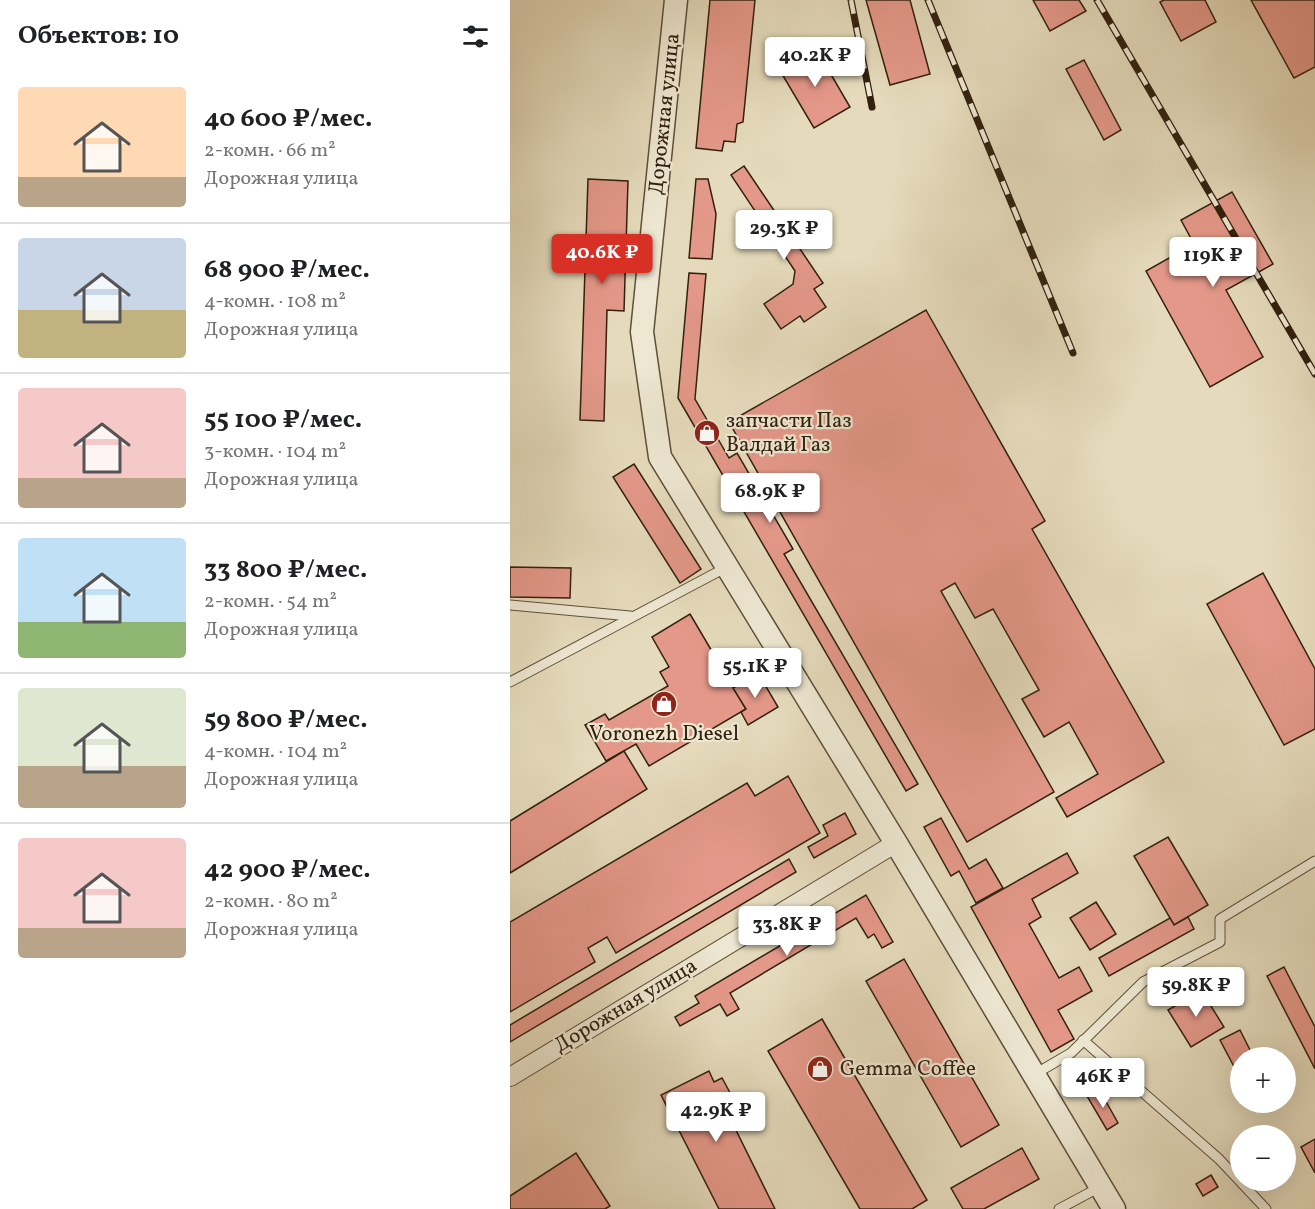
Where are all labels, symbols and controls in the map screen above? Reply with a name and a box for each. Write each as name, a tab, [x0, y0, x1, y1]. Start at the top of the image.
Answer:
text: Объектов: 10	[18, 18, 179, 54]
icon: filters	[459, 20, 492, 53]
street label: Дорожная улица	[642, 32, 688, 196]
pin: 40.2K ₽	[760, 37, 870, 88]
text: 40.2K ₽	[779, 42, 851, 70]
text: 40 600 ₽/мес.	[204, 101, 372, 137]
icon: home	[66, 111, 138, 183]
text: 2-комн. · 66 m²	[204, 137, 336, 165]
text: Дорожная улица	[204, 165, 358, 193]
pin: 29.3K ₽	[729, 210, 839, 261]
text: 29.3K ₽	[749, 215, 819, 243]
pin: 40.6K ₽	[547, 234, 657, 285]
pin: 119K ₽	[1164, 237, 1262, 288]
text: 40.6K ₽	[566, 239, 638, 267]
text: 119K ₽	[1183, 242, 1243, 270]
text: 68 900 ₽/мес.	[204, 252, 370, 288]
icon: home	[66, 262, 138, 334]
text: 4-комн. · 108 m²	[204, 288, 346, 316]
text: Дорожная улица	[204, 316, 358, 344]
text: 55 100 ₽/мес.	[204, 402, 362, 438]
place label: запчасти Паз Валдай Газ	[726, 407, 852, 460]
icon: home	[66, 412, 138, 484]
shop icon: запчасти Паз Валдай Газ	[692, 418, 722, 448]
text: 3-комн. · 104 m²	[204, 438, 346, 466]
text: Дорожная улица	[204, 466, 358, 494]
pin: 68.9K ₽	[715, 473, 825, 524]
text: 68.9K ₽	[735, 478, 805, 506]
text: 33 800 ₽/мес.	[204, 552, 367, 588]
icon: home	[66, 562, 138, 634]
text: 2-комн. · 54 m²	[204, 588, 337, 616]
text: Дорожная улица	[204, 616, 358, 644]
pin: 55.1K ₽	[700, 648, 810, 699]
text: 55.1K ₽	[722, 653, 788, 681]
shop icon: Voronezh Diesel	[649, 689, 679, 719]
text: 59 800 ₽/мес.	[204, 702, 368, 738]
icon: home	[66, 712, 138, 784]
place label: Voronezh Diesel	[589, 720, 739, 749]
text: 4-комн. · 104 m²	[204, 738, 347, 766]
text: Дорожная улица	[204, 766, 358, 794]
text: 42 900 ₽/мес.	[204, 852, 371, 888]
icon: home	[66, 862, 138, 934]
text: 2-комн. · 80 m²	[204, 888, 338, 916]
pin: 33.8K ₽	[732, 906, 842, 957]
text: 33.8K ₽	[752, 911, 822, 939]
text: Дорожная улица	[204, 916, 358, 944]
street label: Дорожная улица	[549, 952, 703, 1060]
pin: 59.8K ₽	[1141, 967, 1251, 1018]
text: 59.8K ₽	[1161, 972, 1231, 1000]
map controls	[1230, 1047, 1296, 1191]
button: +	[1230, 1047, 1296, 1113]
shop icon: Gemma Coffee	[805, 1054, 835, 1084]
place label: Gemma Coffee	[840, 1055, 976, 1084]
pin: 46K ₽	[1061, 1058, 1145, 1109]
text: 46K ₽	[1075, 1063, 1131, 1091]
pin: 42.9K ₽	[661, 1092, 771, 1143]
text: 42.9K ₽	[680, 1097, 752, 1125]
button: −	[1230, 1125, 1296, 1191]

